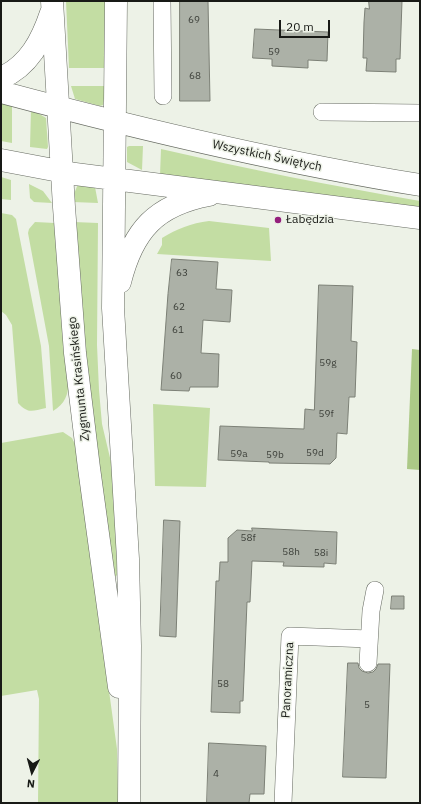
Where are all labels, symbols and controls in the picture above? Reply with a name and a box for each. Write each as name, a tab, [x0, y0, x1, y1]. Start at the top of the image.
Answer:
scale bar	[281, 12, 332, 38]
house number: 69	[188, 14, 200, 26]
text: 20 m	[286, 19, 314, 34]
house number: 59	[268, 46, 280, 58]
house number: 68	[189, 70, 201, 82]
street label: Wszystkich Świętych	[211, 137, 323, 175]
place label: Łabędzia	[286, 213, 334, 227]
marker: Łabędzia	[273, 215, 283, 225]
house number: 63	[176, 267, 188, 279]
house number: 62	[173, 301, 185, 313]
street label: Zygmunta Krasińskiego	[65, 316, 93, 442]
house number: 61	[172, 324, 184, 336]
house number: 59g	[319, 357, 337, 369]
house number: 60	[170, 370, 182, 382]
house number: 59f	[318, 408, 334, 420]
house number: 59d	[306, 447, 324, 459]
house number: 59a	[230, 448, 248, 460]
house number: 59b	[266, 449, 284, 461]
house number: 58f	[240, 532, 256, 544]
house number: 58h	[282, 546, 300, 558]
house number: 58i	[314, 547, 328, 559]
street label: Panoramiczna	[279, 642, 297, 718]
house number: 58	[217, 678, 229, 690]
house number: 5	[364, 699, 370, 711]
north arrow	[12, 752, 52, 792]
house number: 4	[213, 768, 219, 780]
text: N	[26, 777, 35, 791]

